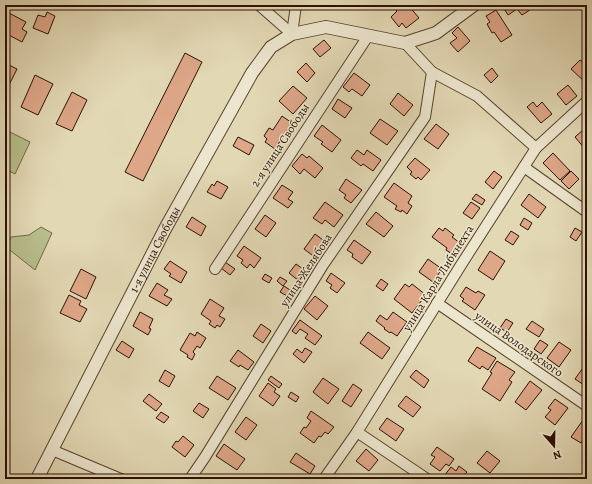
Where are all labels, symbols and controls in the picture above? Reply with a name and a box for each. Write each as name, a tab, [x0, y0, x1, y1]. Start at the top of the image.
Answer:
street label: 2-я улица Свободы	[247, 100, 313, 190]
street label: 1-я улица Свободы	[126, 204, 184, 295]
street label: улица Карла Либкнехта	[398, 221, 477, 335]
street label: улица Желябова	[276, 230, 336, 311]
street label: улица Володарского	[471, 307, 566, 380]
north arrow	[534, 426, 574, 466]
text: N	[551, 447, 564, 463]

